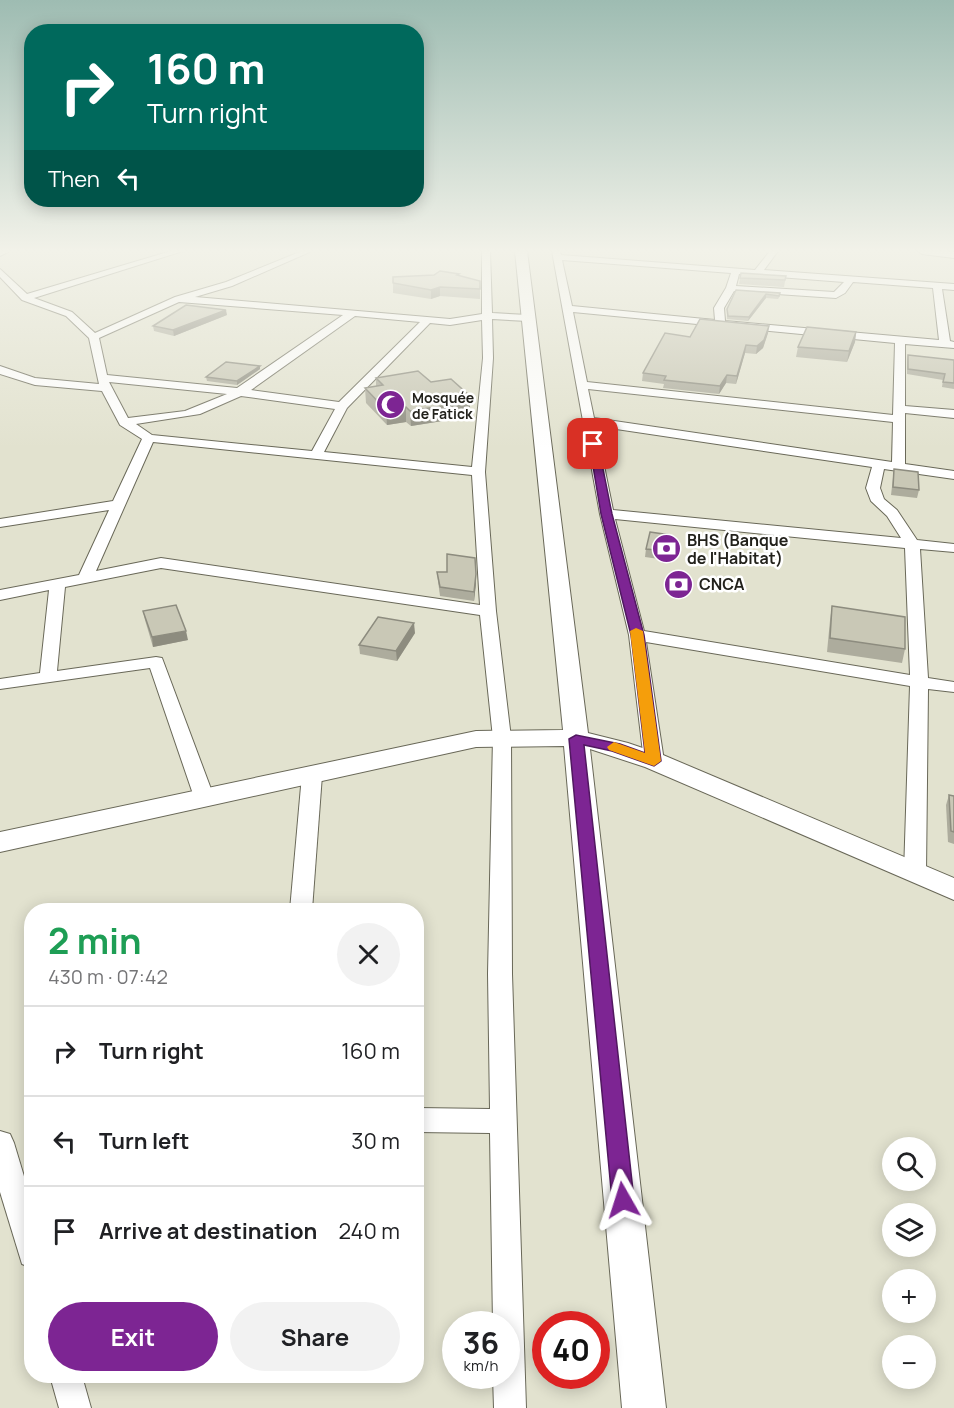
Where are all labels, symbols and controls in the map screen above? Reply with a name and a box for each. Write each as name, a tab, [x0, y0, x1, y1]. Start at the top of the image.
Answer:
text: 160 m	[147, 39, 265, 97]
icon: right	[48, 48, 126, 126]
text: Turn right	[147, 94, 268, 131]
icon: left	[112, 162, 145, 195]
text: Then	[48, 164, 100, 194]
place label: Mosquée de Fatick	[412, 388, 474, 423]
mosque icon: Mosquée de Fatick	[375, 389, 407, 421]
pin	[567, 418, 618, 469]
icon: arrive	[576, 427, 609, 460]
place label: BHS (Banque de l'Habitat)	[687, 529, 789, 569]
bank icon: BHS (Banque de l'Habitat)	[650, 533, 682, 565]
bank icon: CNCA	[662, 568, 694, 600]
place label: CNCA	[699, 573, 745, 595]
text: 2 min	[48, 916, 142, 965]
button: close	[337, 923, 400, 986]
text: 430 m · 07:42	[48, 963, 168, 990]
icon: right	[48, 1035, 81, 1068]
text: Turn right	[99, 1036, 204, 1066]
text: 160 m	[341, 1036, 400, 1066]
icon: left	[48, 1125, 81, 1158]
text: Turn left	[99, 1126, 189, 1156]
text: 30 m	[351, 1126, 400, 1156]
map controls	[882, 1137, 936, 1389]
button: search	[882, 1137, 936, 1191]
position arrow	[591, 1168, 655, 1232]
button: layers	[882, 1203, 936, 1257]
icon: arrive	[48, 1215, 81, 1248]
text: Arrive at destination	[99, 1216, 317, 1246]
text: 240 m	[338, 1216, 400, 1246]
button: +	[882, 1269, 936, 1323]
button: Exit	[48, 1302, 218, 1371]
button: Share	[230, 1302, 400, 1371]
speed limit sign: 40	[532, 1311, 610, 1389]
text: 36	[463, 1322, 499, 1363]
button: −	[882, 1335, 936, 1389]
text: km/h	[464, 1355, 498, 1376]

